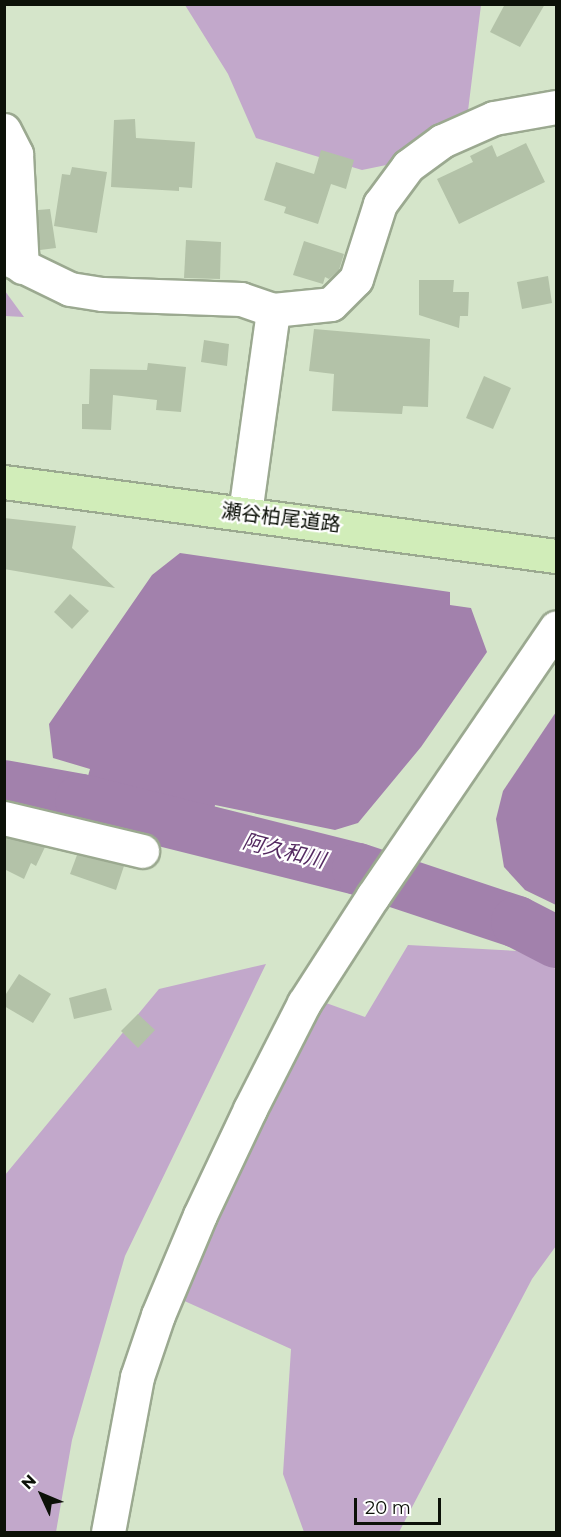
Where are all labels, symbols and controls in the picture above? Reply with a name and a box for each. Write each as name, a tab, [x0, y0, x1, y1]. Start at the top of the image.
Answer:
street label: 瀬谷柏尾道路	[220, 499, 342, 537]
water label: 阿久和川	[240, 829, 328, 873]
north arrow	[12, 1465, 72, 1525]
text: N	[17, 1471, 40, 1493]
scale bar	[357, 1486, 444, 1524]
text: 20 m	[365, 1497, 411, 1519]

